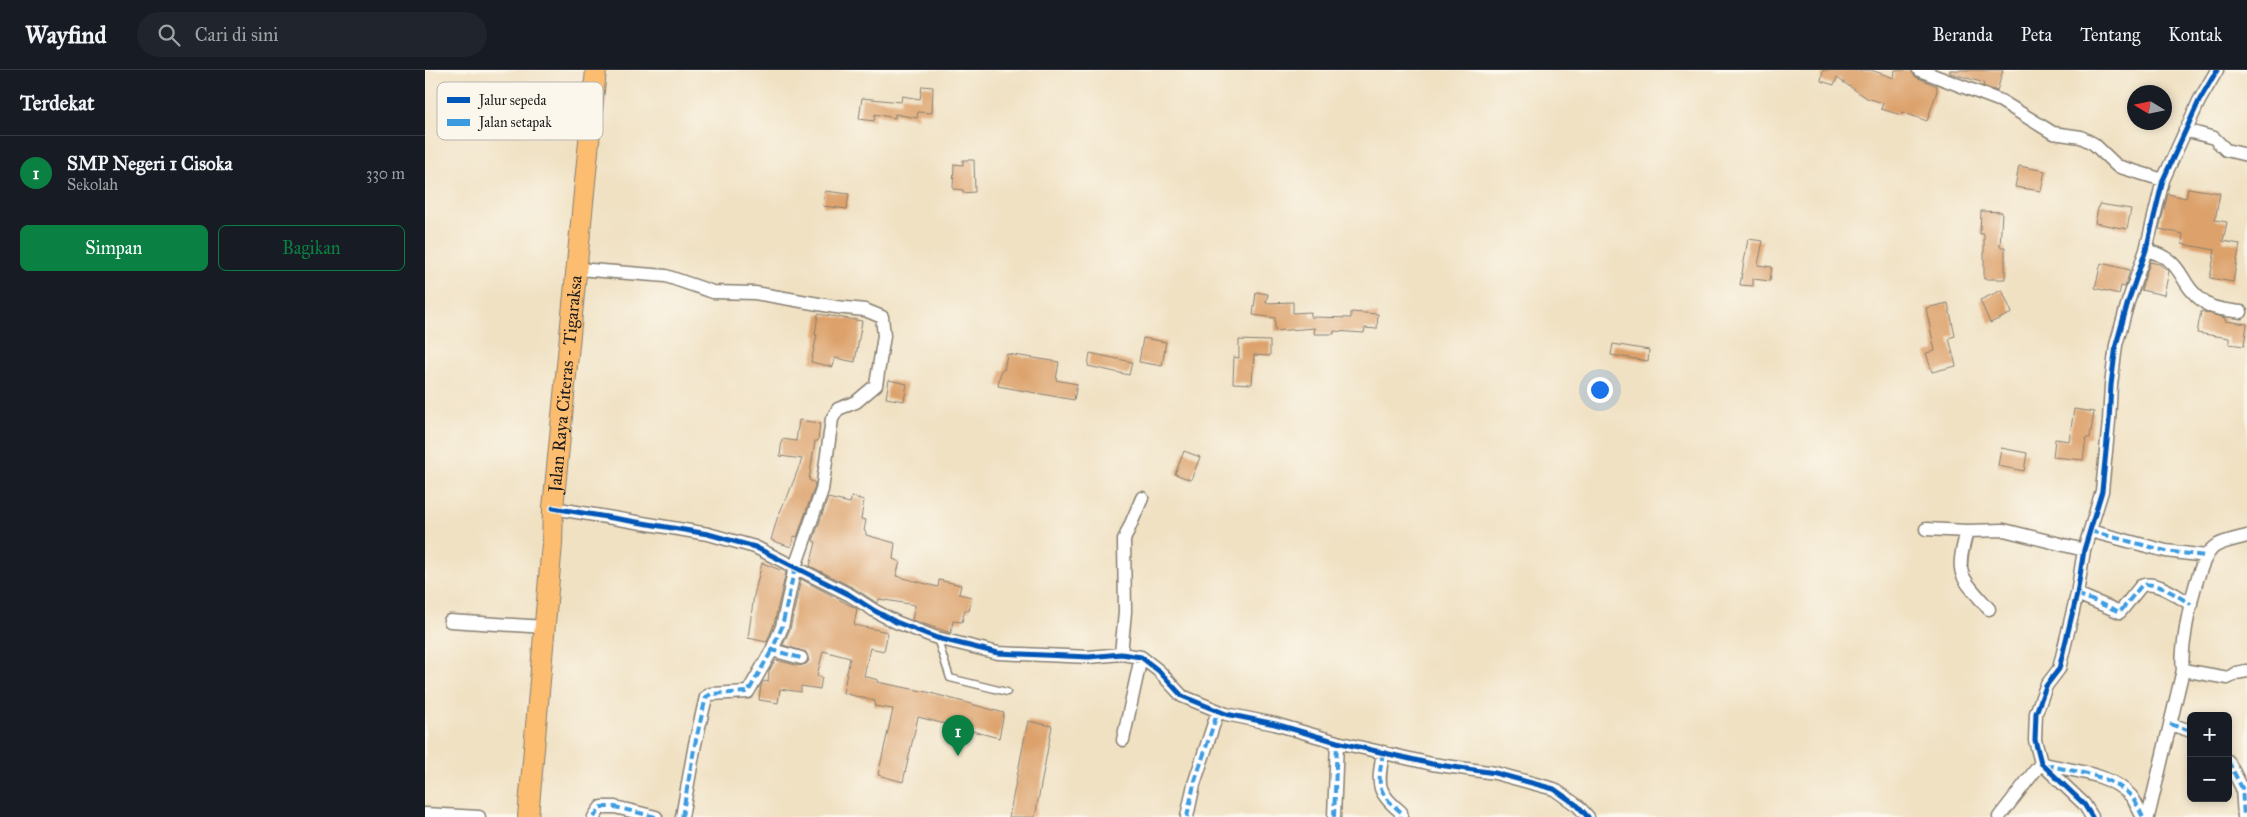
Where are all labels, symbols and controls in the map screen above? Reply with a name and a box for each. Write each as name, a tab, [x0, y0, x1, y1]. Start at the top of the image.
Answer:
search box	[137, 12, 487, 57]
text: Wayfind	[25, 20, 107, 50]
icon: search	[155, 21, 183, 49]
text: Cari di sini	[195, 23, 279, 46]
text: Beranda	[1933, 24, 1993, 46]
text: Peta	[2021, 24, 2052, 46]
text: Tentang	[2080, 24, 2140, 46]
text: Kontak	[2168, 24, 2222, 46]
legend	[437, 82, 603, 140]
north arrow	[2127, 85, 2172, 130]
text: Terdekat	[20, 90, 94, 116]
text: Jalur sepeda	[477, 92, 546, 110]
text: Jalan setapak	[477, 114, 552, 132]
text: SMP Negeri 1 Cisoka	[67, 152, 233, 175]
text: 1	[33, 164, 39, 183]
text: 330 m	[366, 164, 405, 183]
text: Sekolah	[67, 175, 118, 194]
button: Simpan	[20, 225, 208, 271]
button: Bagikan	[218, 225, 405, 271]
street label: Jalan Raya Citeras - Tigaraksa	[543, 274, 587, 495]
your location	[1587, 377, 1613, 403]
map controls	[2187, 712, 2232, 802]
button: +	[2187, 712, 2232, 757]
pin: 1	[942, 715, 974, 756]
button: −	[2187, 757, 2232, 802]

